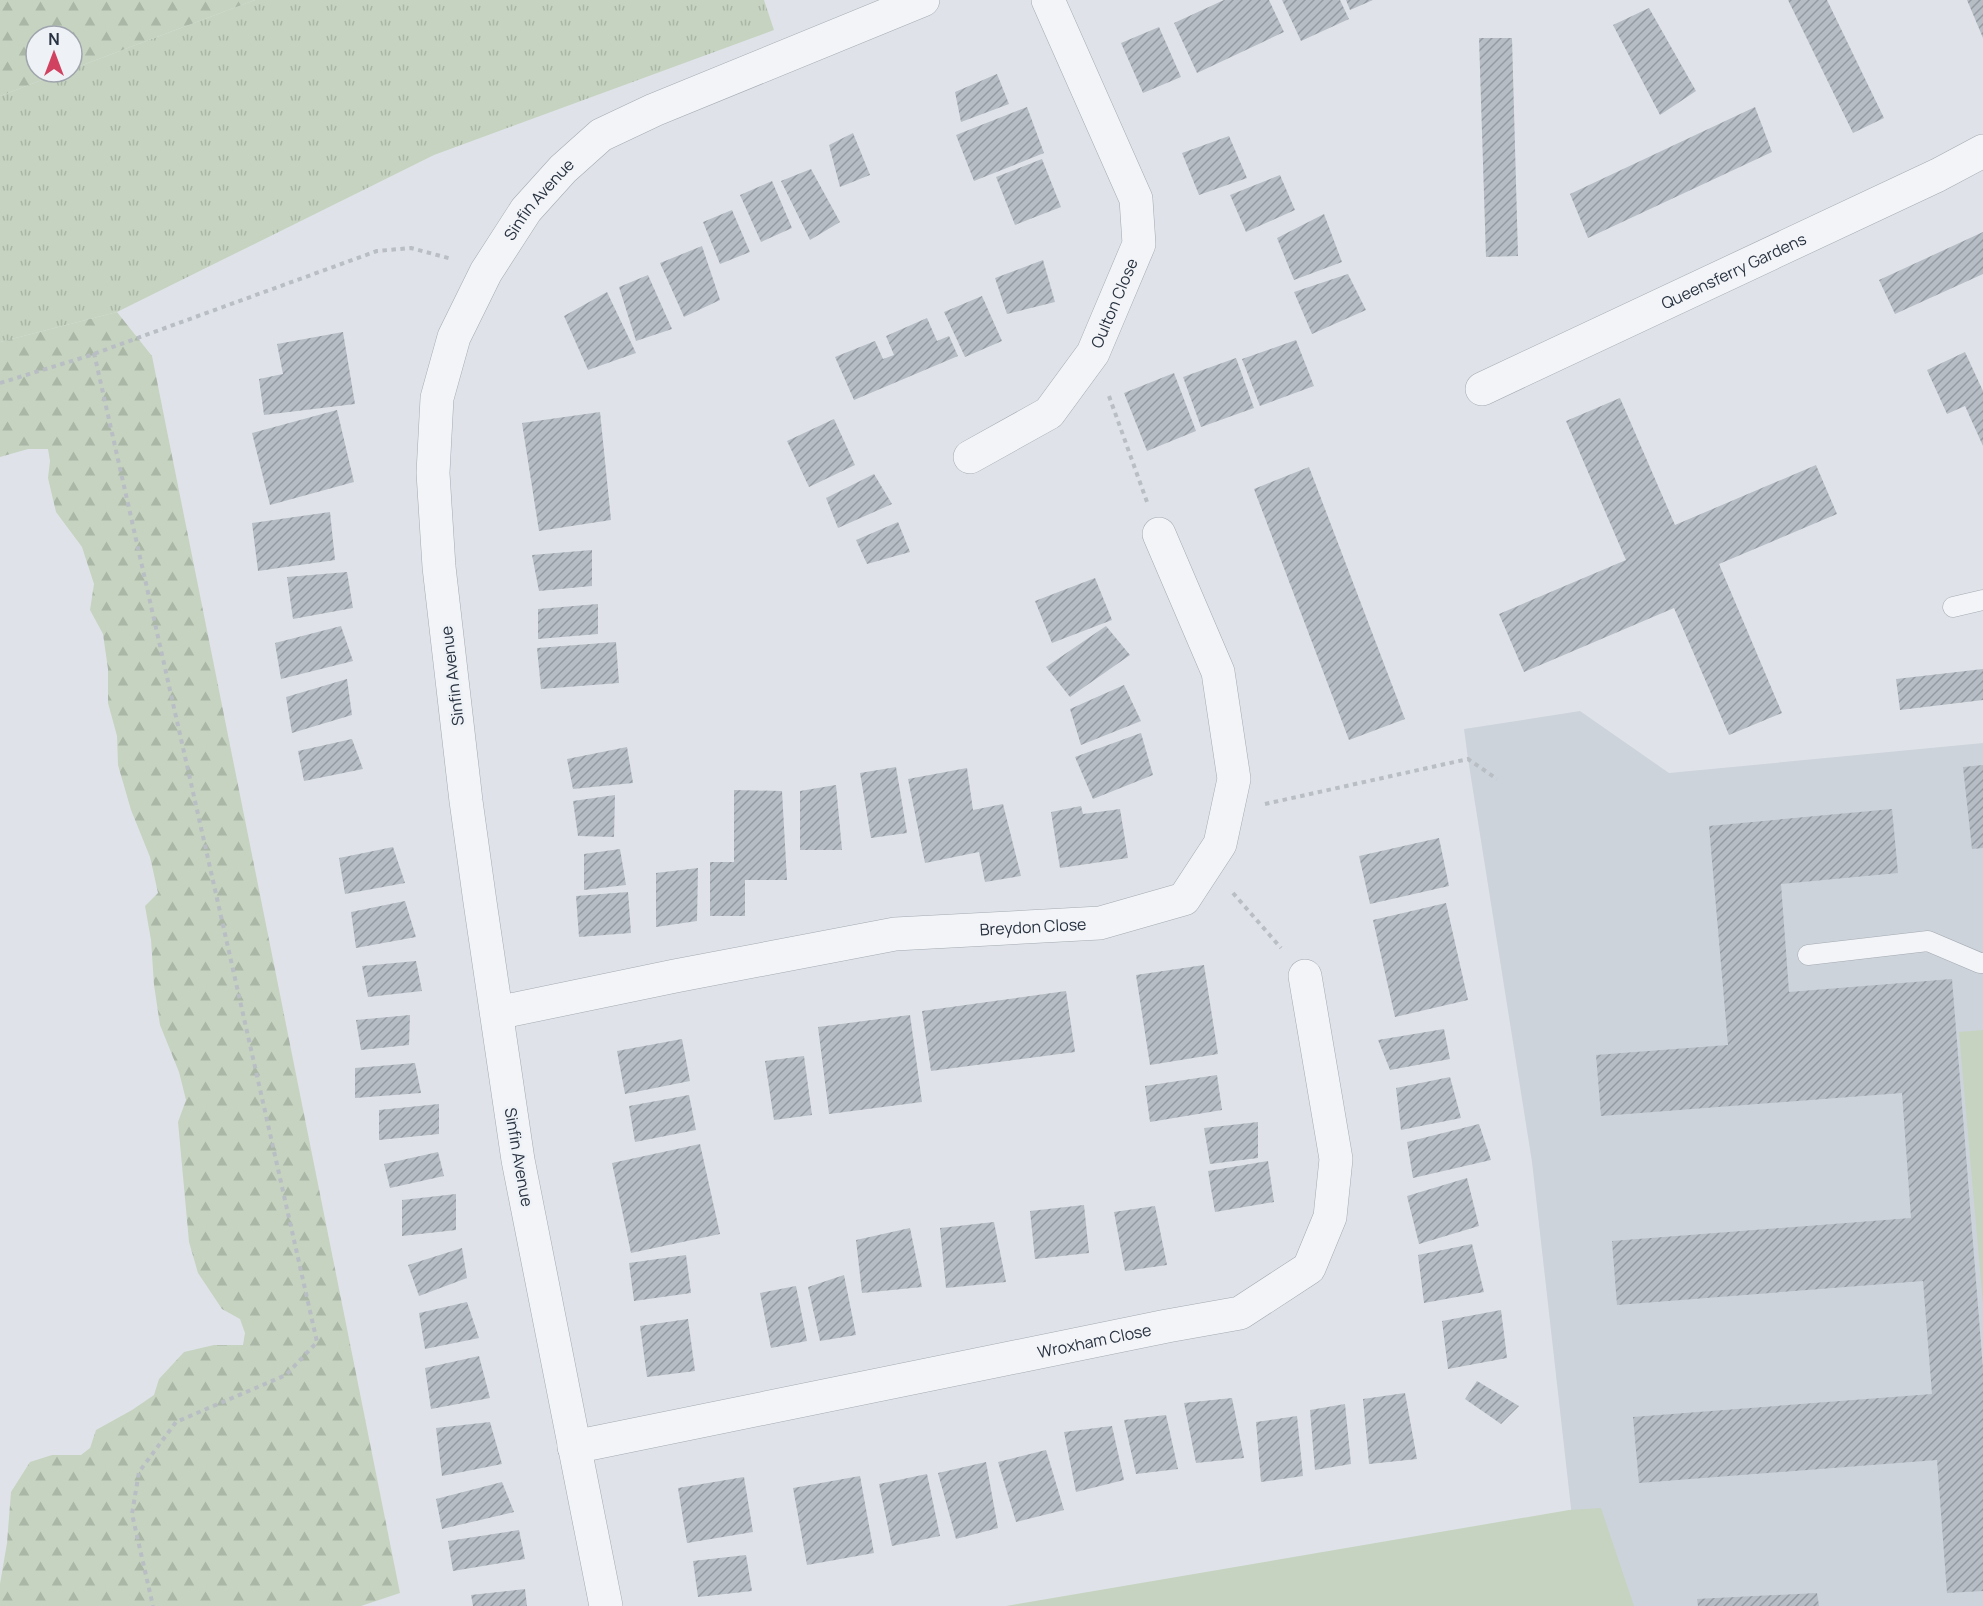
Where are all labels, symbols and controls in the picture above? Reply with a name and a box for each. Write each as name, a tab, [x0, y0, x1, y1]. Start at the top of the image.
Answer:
north arrow	[24, 24, 84, 84]
text: N	[48, 28, 60, 50]
street label: Sinfin Avenue	[498, 153, 579, 244]
street label: Queensferry Gardens	[1658, 227, 1810, 314]
street label: Oulton Close	[1085, 255, 1143, 351]
street label: Sinfin Avenue	[435, 625, 469, 727]
street label: Breydon Close	[979, 913, 1087, 940]
street label: Sinfin Avenue	[499, 1106, 539, 1208]
street label: Wroxham Close	[1035, 1318, 1153, 1363]

